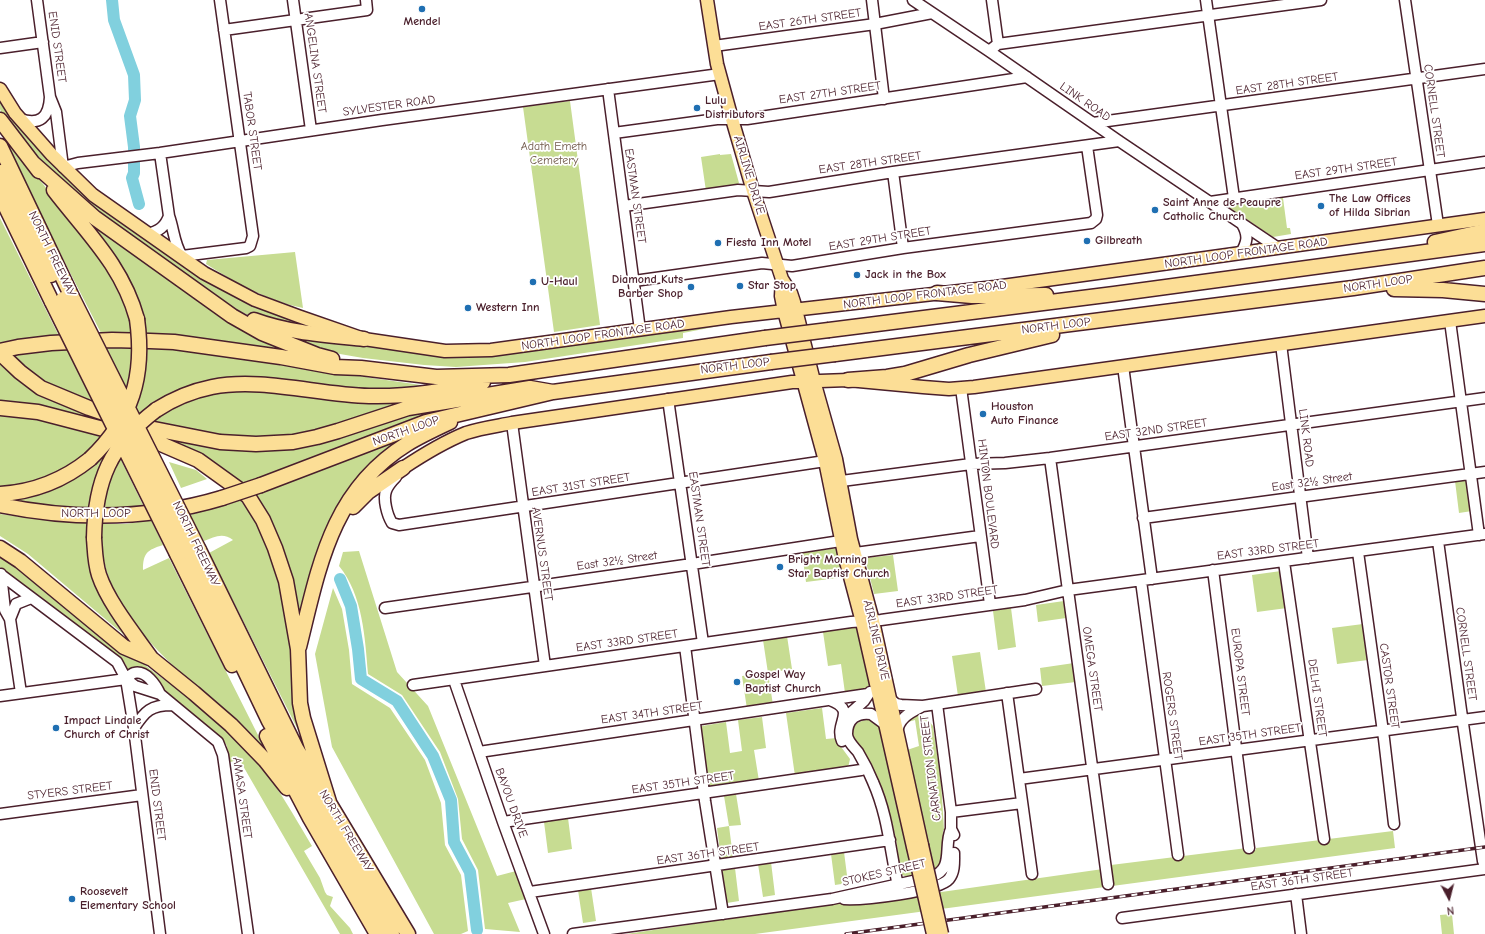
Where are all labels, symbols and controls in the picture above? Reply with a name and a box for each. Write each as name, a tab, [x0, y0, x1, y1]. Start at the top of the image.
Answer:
marker: Mendel	[417, 4, 427, 14]
street label: EAST 26TH STREET	[758, 6, 862, 34]
street label: ENID STREET	[45, 10, 69, 84]
street label: ANGELINA STREET	[301, 12, 329, 114]
place label: Mendel	[403, 15, 441, 29]
street label: CORNELL STREET	[1420, 63, 1448, 159]
street label: EAST 28TH STREET	[1235, 70, 1339, 98]
street label: EAST 27TH STREET	[778, 79, 882, 107]
street label: LINK ROAD	[1057, 79, 1113, 125]
street label: TABOR STREET	[239, 91, 265, 171]
street label: SYLVESTER ROAD	[342, 92, 436, 120]
place label: Lulu Distributors	[705, 94, 764, 122]
marker: Lulu Distributors	[692, 103, 702, 113]
street label: AIRLINE DRIVE	[730, 134, 768, 216]
park label: Adath Emeth Cemetery	[521, 140, 587, 168]
street label: EASTMAN STREET	[621, 147, 649, 245]
street label: EAST 28TH STREET	[818, 149, 922, 177]
street label: EAST 29TH STREET	[1294, 155, 1398, 183]
place label: The Law Offices of Hilda Sibrian	[1329, 192, 1411, 220]
place label: Saint Anne de Peaupre Catholic Church	[1163, 196, 1281, 224]
marker: The Law Offices of Hilda Sibrian	[1316, 201, 1326, 211]
marker: Saint Anne de Peaupre Catholic Church	[1150, 205, 1160, 215]
street label: NORTH FREEWAY	[25, 209, 79, 299]
street label: EAST 29TH STREET	[828, 224, 932, 254]
place label: Gilbreath	[1095, 234, 1142, 248]
street label: NORTH LOOP FRONTAGE ROAD	[1164, 234, 1328, 272]
place label: Fiesta Inn Motel	[726, 236, 811, 250]
marker: Gilbreath	[1082, 236, 1092, 246]
marker: Fiesta Inn Motel	[713, 238, 723, 248]
place label: Jack in the Box	[865, 268, 946, 282]
marker: Jack in the Box	[852, 270, 862, 280]
street label: NORTH LOOP	[1343, 272, 1413, 296]
place label: Diamond Kuts Barber Shop	[612, 273, 683, 301]
place label: U-Haul	[541, 275, 578, 289]
marker: U-Haul	[528, 277, 538, 287]
street label: NORTH LOOP FRONTAGE ROAD	[842, 278, 1008, 312]
place label: Star Stop	[748, 279, 796, 293]
marker: Star Stop	[735, 281, 745, 291]
marker: Diamond Kuts Barber Shop	[686, 282, 696, 292]
place label: Western Inn	[476, 301, 540, 315]
marker: Western Inn	[463, 303, 473, 313]
street label: NORTH LOOP	[1021, 315, 1091, 337]
street label: NORTH LOOP FRONTAGE ROAD	[521, 316, 685, 354]
street label: NORTH LOOP	[700, 355, 770, 377]
place label: Houston Auto Finance	[991, 400, 1059, 428]
street label: LINK ROAD	[1295, 408, 1317, 468]
marker: Houston Auto Finance	[978, 409, 988, 419]
street label: NORTH LOOP	[371, 413, 441, 449]
street label: EAST 32ND STREET	[1104, 416, 1208, 444]
street label: HINTON BOULEVARD	[974, 438, 1002, 550]
street label: East 32½ Street	[1271, 469, 1353, 495]
street label: EAST 31ST STREET	[531, 470, 631, 500]
street label: EASTMAN STREET	[685, 470, 713, 568]
street label: NORTH FREEWAY	[169, 499, 223, 589]
street label: AVERNUS STREET	[528, 506, 556, 602]
street label: NORTH LOOP	[61, 507, 131, 521]
street label: EAST 33RD STREET	[1216, 537, 1320, 563]
street label: East 32½ Street	[576, 548, 658, 574]
place label: Bright Morning Star Baptist Church	[788, 553, 889, 581]
marker: Bright Morning Star Baptist Church	[775, 562, 785, 572]
street label: EAST 33RD STREET	[895, 583, 999, 611]
street label: AIRLINE DRIVE	[860, 599, 892, 681]
street label: CORNELL STREET	[1452, 606, 1480, 702]
street label: OMEGA STREET	[1079, 626, 1105, 712]
street label: EAST 33RD STREET	[575, 627, 679, 655]
street label: EUROPA STREET	[1227, 627, 1253, 717]
street label: CASTOR STREET	[1376, 642, 1402, 730]
street label: DELHI STREET	[1304, 658, 1330, 738]
place label: Gospel Way Baptist Church	[745, 668, 821, 696]
street label: ROGERS STREET	[1159, 671, 1185, 761]
marker: Gospel Way Baptist Church	[732, 677, 742, 687]
street label: EAST 34TH STREET	[600, 699, 704, 727]
place label: Impact Lindale Church of Christ	[64, 714, 149, 742]
street label: CARNATION STREET	[917, 714, 945, 822]
street label: EAST 35TH STREET	[1198, 721, 1302, 749]
marker: Impact Lindale Church of Christ	[51, 723, 61, 733]
street label: AMASA STREET	[229, 756, 255, 840]
street label: BAYOU DRIVE	[492, 766, 530, 840]
street label: ENID STREET	[145, 768, 169, 842]
street label: EAST 35TH STREET	[631, 769, 735, 797]
street label: STYERS STREET	[27, 779, 113, 803]
street label: NORTH FREEWAY	[316, 787, 376, 875]
street label: EAST 36TH STREET	[656, 840, 760, 868]
street label: STOKES STREET	[841, 856, 927, 890]
street label: EAST 36TH STREET	[1250, 866, 1354, 894]
north arrow	[1429, 878, 1469, 918]
place label: Roosevelt Elementary School	[80, 885, 176, 913]
marker: Roosevelt Elementary School	[67, 894, 77, 904]
text: N	[1446, 904, 1455, 917]

